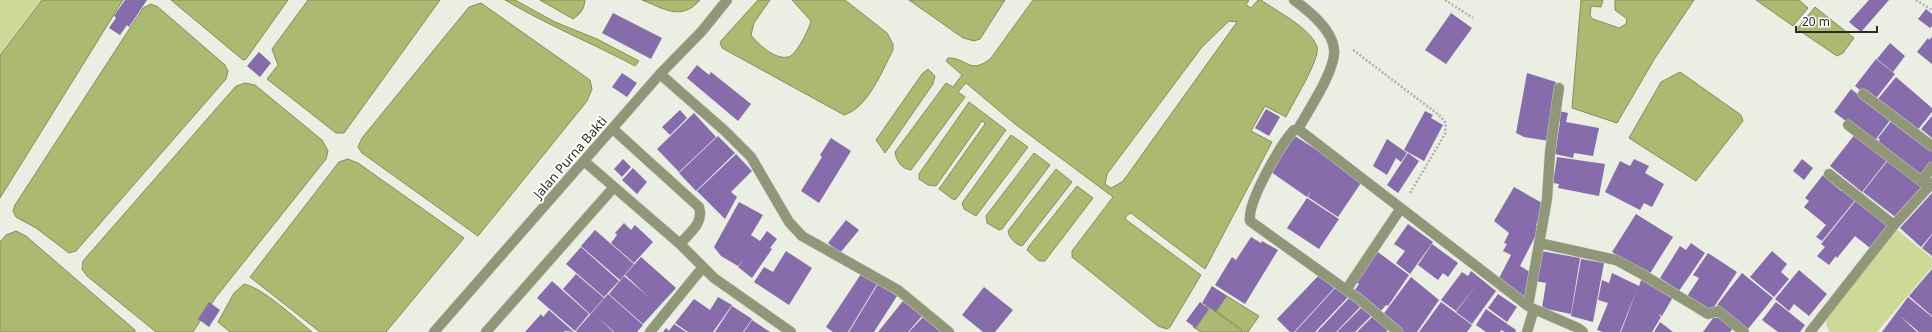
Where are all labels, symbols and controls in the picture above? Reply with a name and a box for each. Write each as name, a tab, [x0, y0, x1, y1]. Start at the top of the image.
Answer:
scale bar	[1796, 8, 1877, 34]
text: 20 m	[1802, 13, 1830, 30]
street label: Jalan Purna Bakti	[528, 112, 611, 204]

